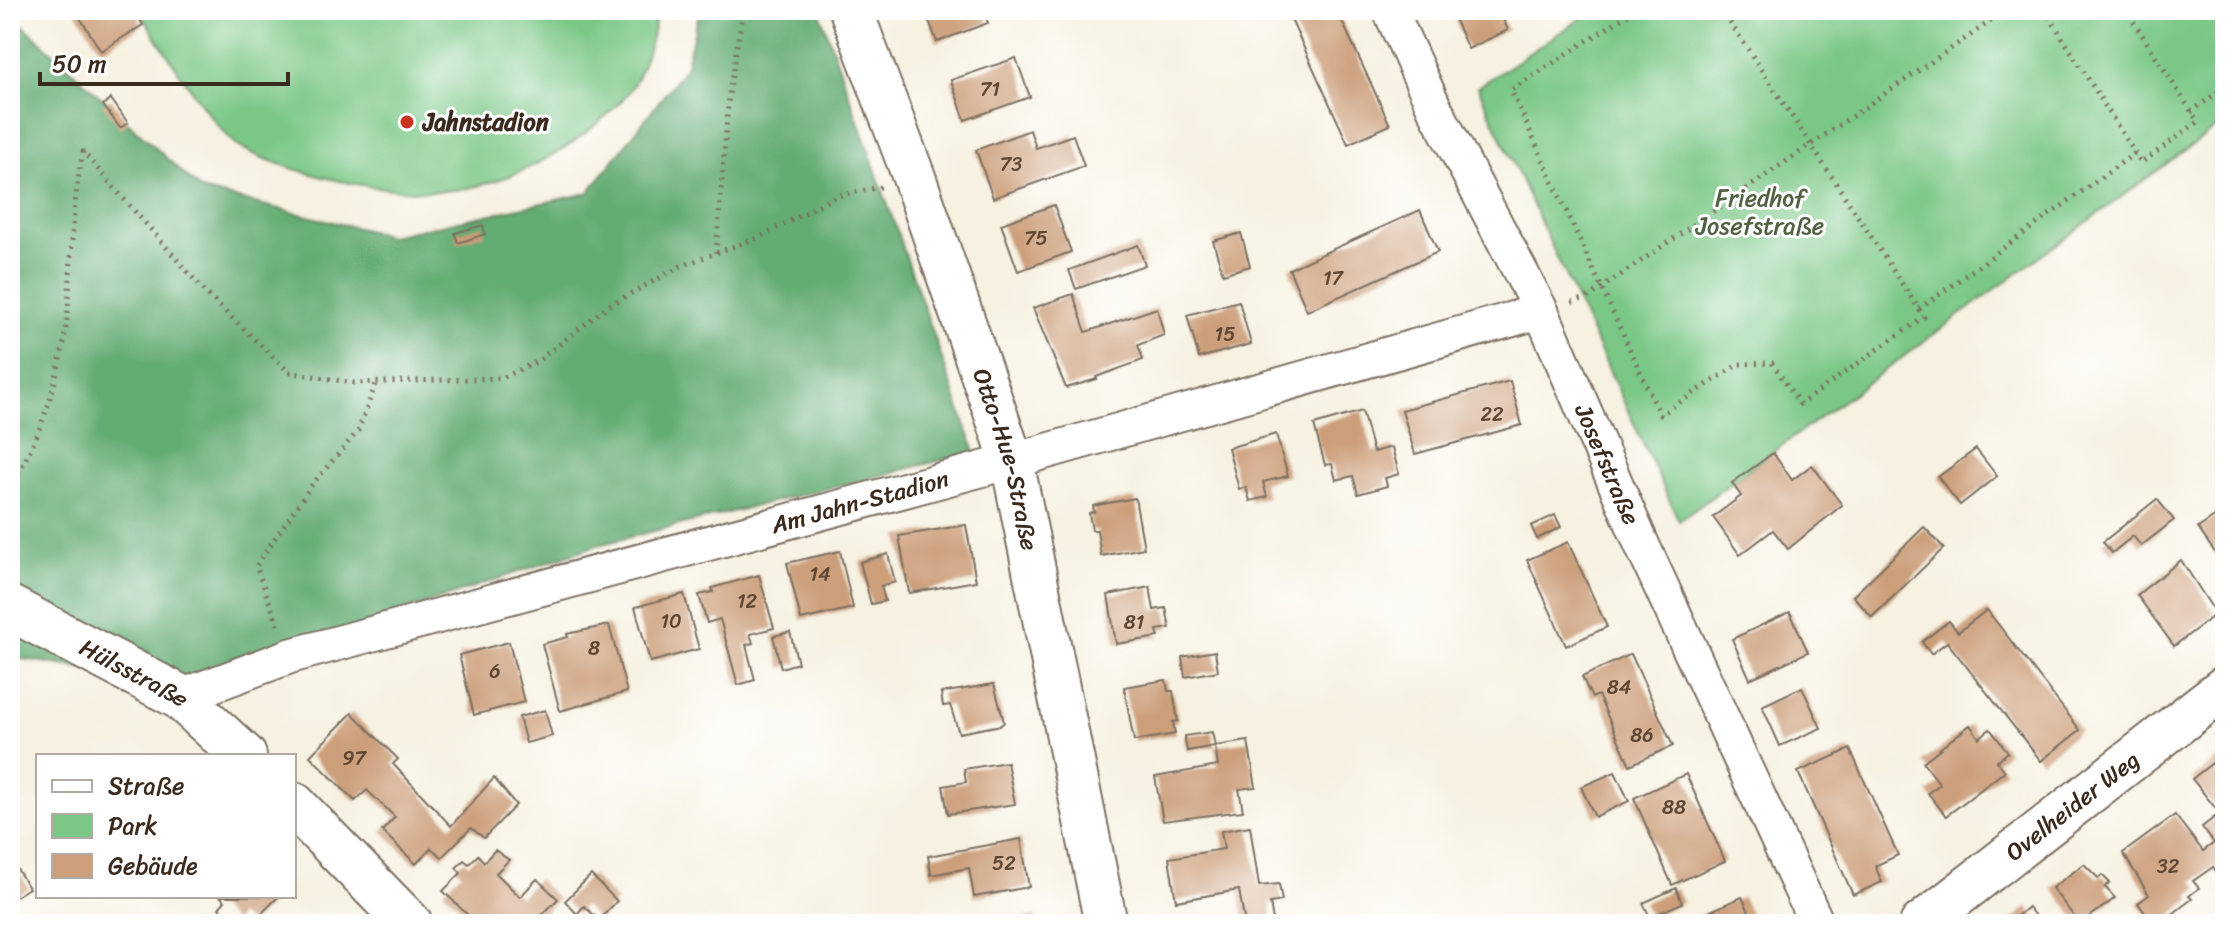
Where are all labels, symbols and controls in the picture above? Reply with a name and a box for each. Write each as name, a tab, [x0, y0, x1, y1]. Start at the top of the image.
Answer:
scale bar	[40, 36, 288, 86]
text: 50 m	[52, 43, 107, 85]
house number: 71	[980, 72, 1000, 107]
place label: Jahnstadion	[421, 101, 549, 143]
marker: Jahnstadion	[398, 113, 416, 131]
house number: 73	[1000, 147, 1022, 182]
park label: Friedhof Josefstraße	[1695, 177, 1824, 247]
house number: 75	[1024, 221, 1048, 256]
house number: 17	[1323, 261, 1345, 296]
house number: 15	[1215, 317, 1235, 352]
street label: Otto-Hue-Straße	[961, 363, 1051, 554]
street label: Josefstraße	[1562, 396, 1652, 532]
house number: 22	[1480, 397, 1504, 432]
street label: Am Jahn-Stadion	[766, 458, 954, 546]
house number: 14	[809, 557, 831, 592]
house number: 12	[737, 584, 758, 619]
house number: 10	[660, 604, 682, 639]
house number: 81	[1124, 605, 1144, 640]
street label: Hülsstraße	[72, 627, 200, 718]
house number: 8	[588, 631, 600, 666]
house number: 6	[489, 654, 501, 689]
house number: 84	[1607, 670, 1631, 705]
house number: 86	[1630, 718, 1654, 753]
street label: Ovelheider Weg	[1996, 740, 2149, 872]
house number: 97	[342, 741, 367, 776]
legend	[36, 754, 296, 898]
text: Straße	[108, 765, 184, 807]
house number: 88	[1662, 790, 1686, 825]
text: Park	[108, 805, 157, 847]
text: Gebäude	[108, 845, 198, 887]
house number: 52	[992, 846, 1016, 881]
house number: 32	[2157, 849, 2180, 884]

